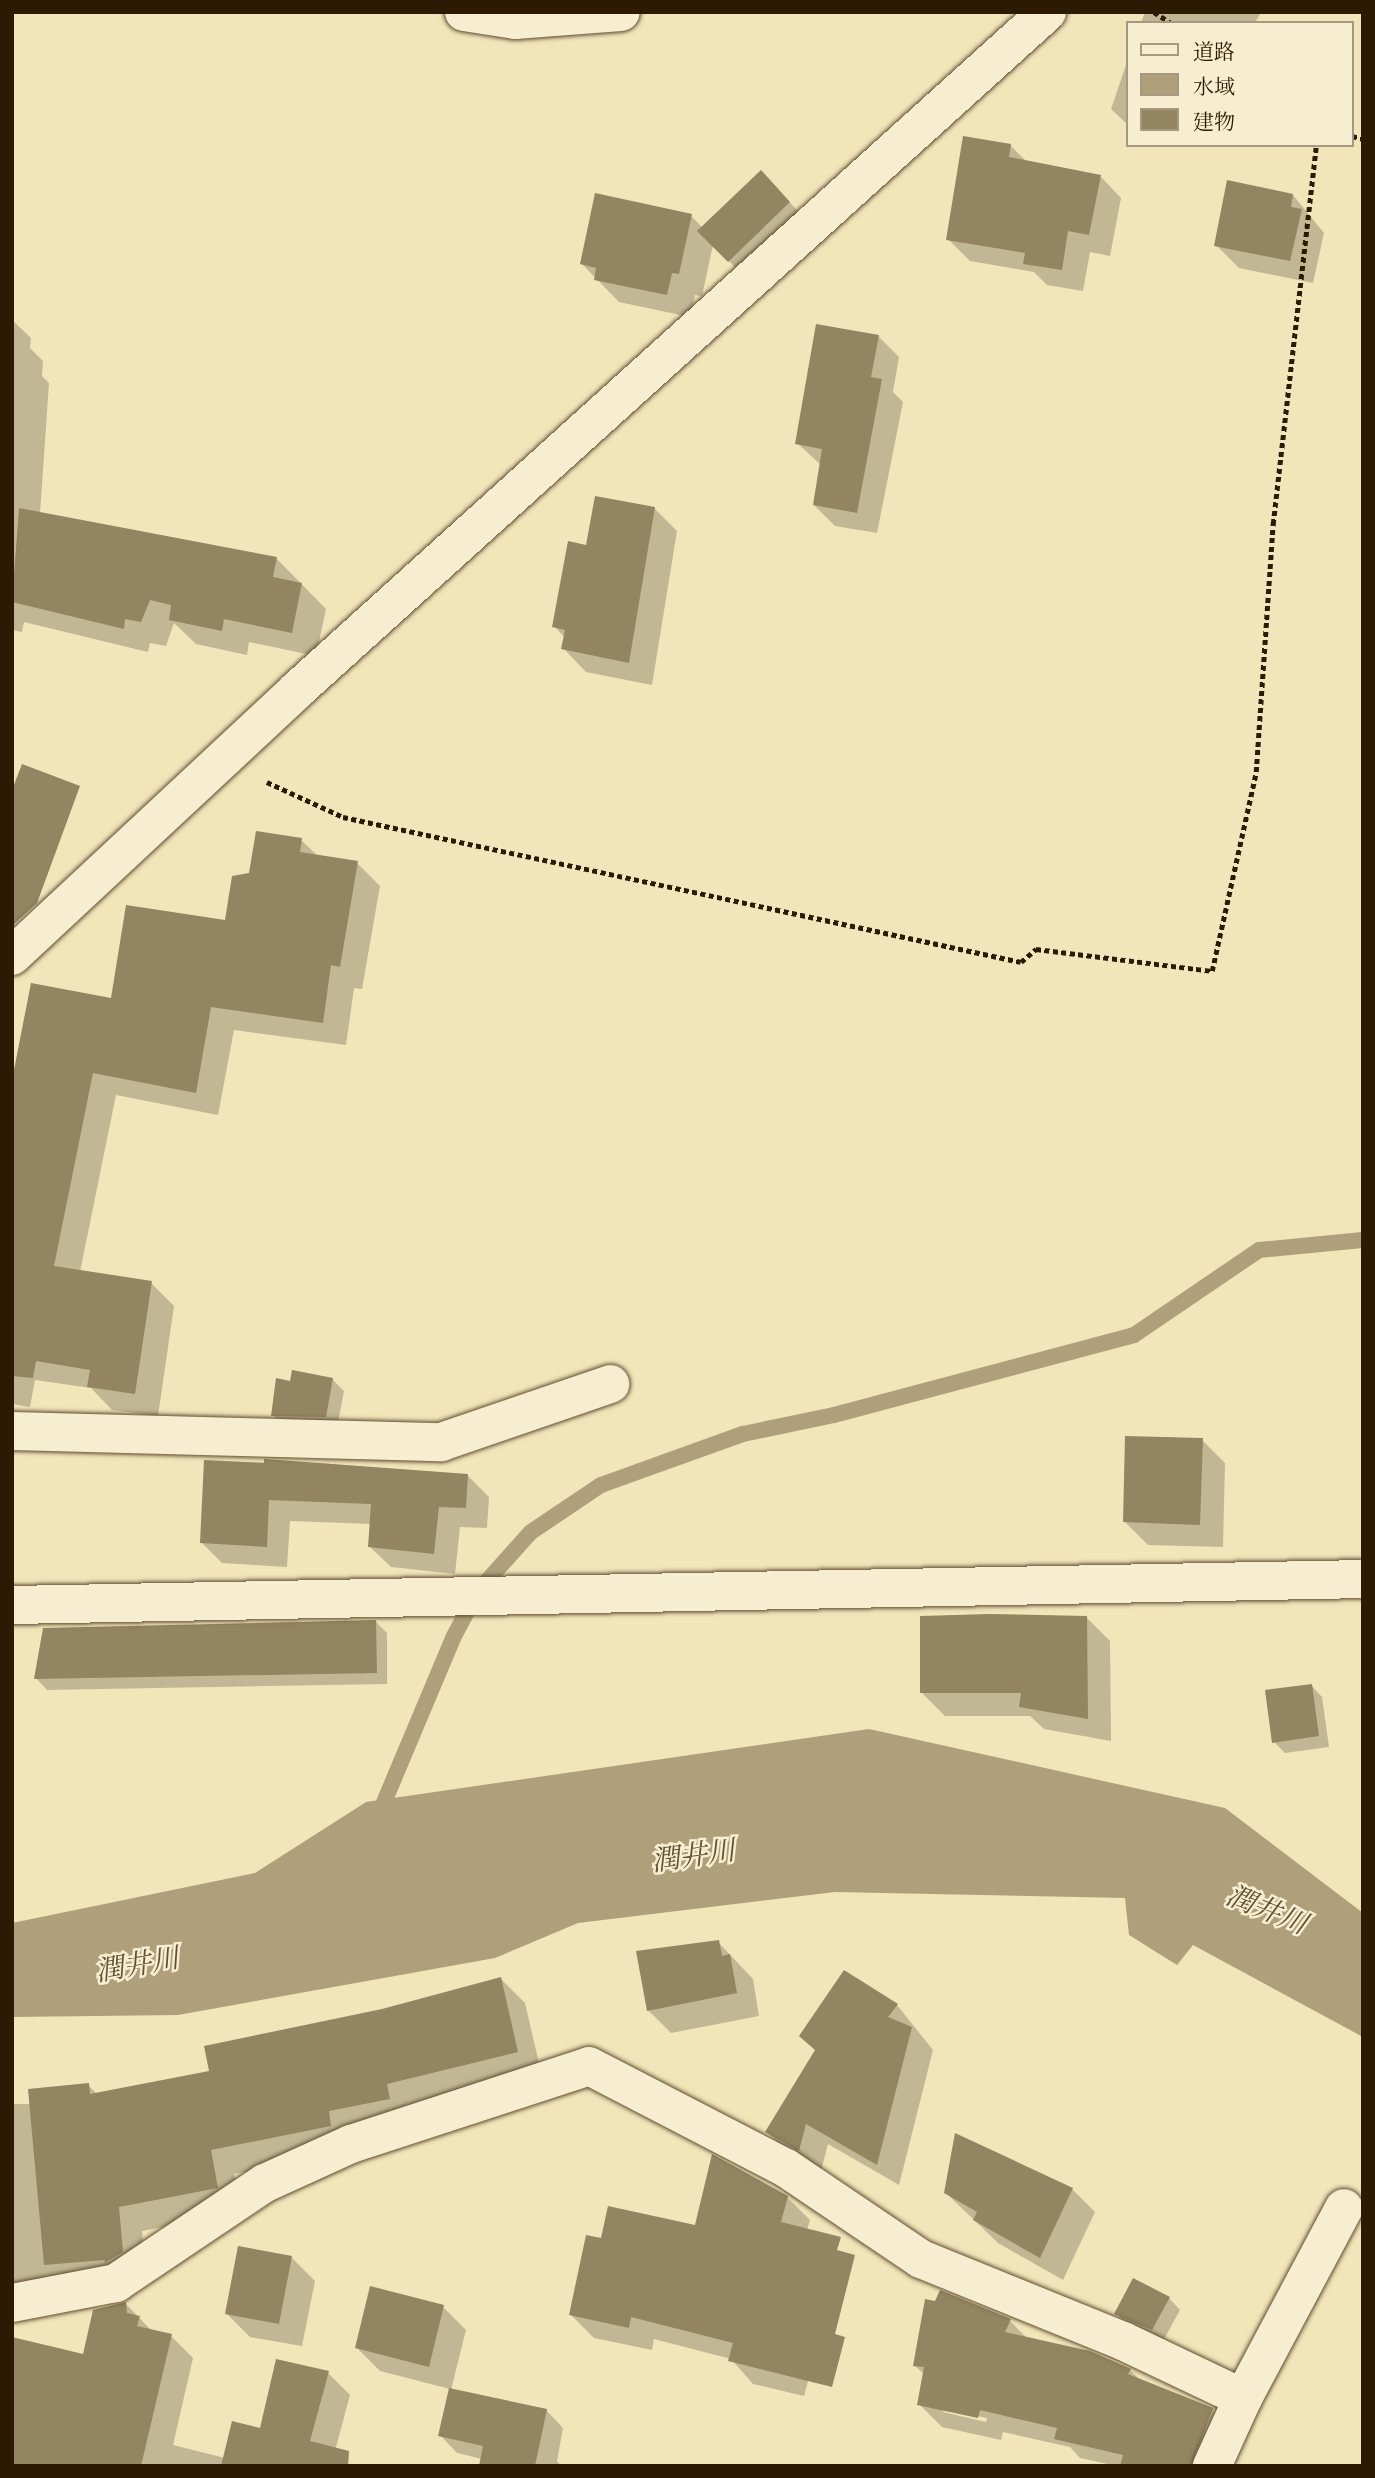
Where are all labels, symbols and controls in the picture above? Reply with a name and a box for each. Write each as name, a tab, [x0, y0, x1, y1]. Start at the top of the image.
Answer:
legend	[1126, 21, 1354, 147]
text: 道路	[1193, 38, 1235, 65]
text: 水域	[1193, 73, 1235, 100]
text: 建物	[1193, 108, 1235, 135]
water label: 潤井川	[649, 1833, 737, 1877]
water label: 潤井川	[1222, 1878, 1312, 1940]
water label: 潤井川	[93, 1940, 181, 1988]

